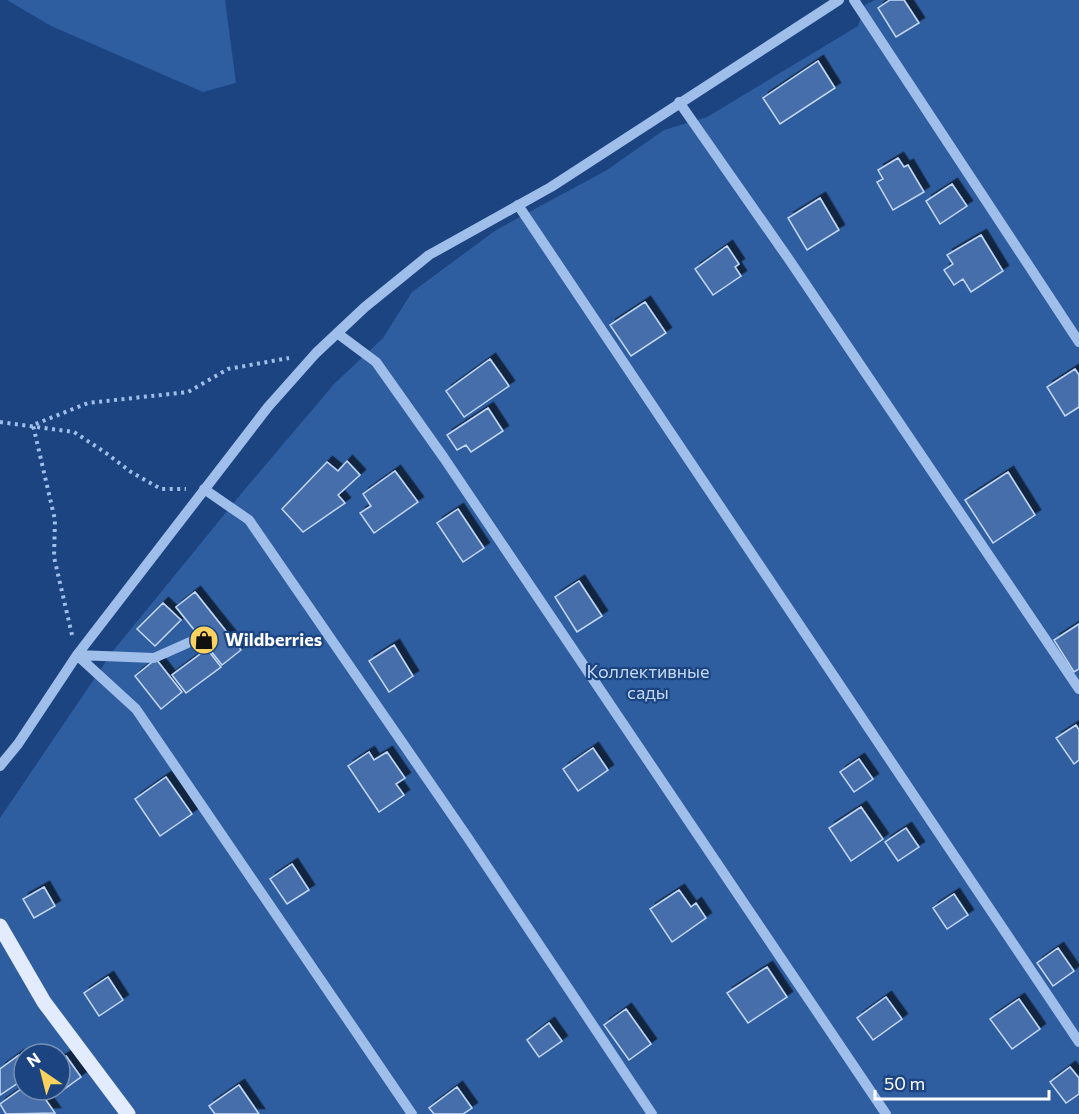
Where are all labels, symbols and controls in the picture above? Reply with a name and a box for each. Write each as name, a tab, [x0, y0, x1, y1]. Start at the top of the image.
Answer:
shop icon: Wildberries	[188, 624, 220, 656]
place label: Wildberries	[225, 628, 322, 650]
park label: Коллективные сады	[586, 660, 710, 703]
north arrow	[12, 1042, 72, 1102]
text: N	[23, 1048, 43, 1071]
scale bar	[875, 1063, 1049, 1101]
text: 50 m	[884, 1072, 925, 1094]

